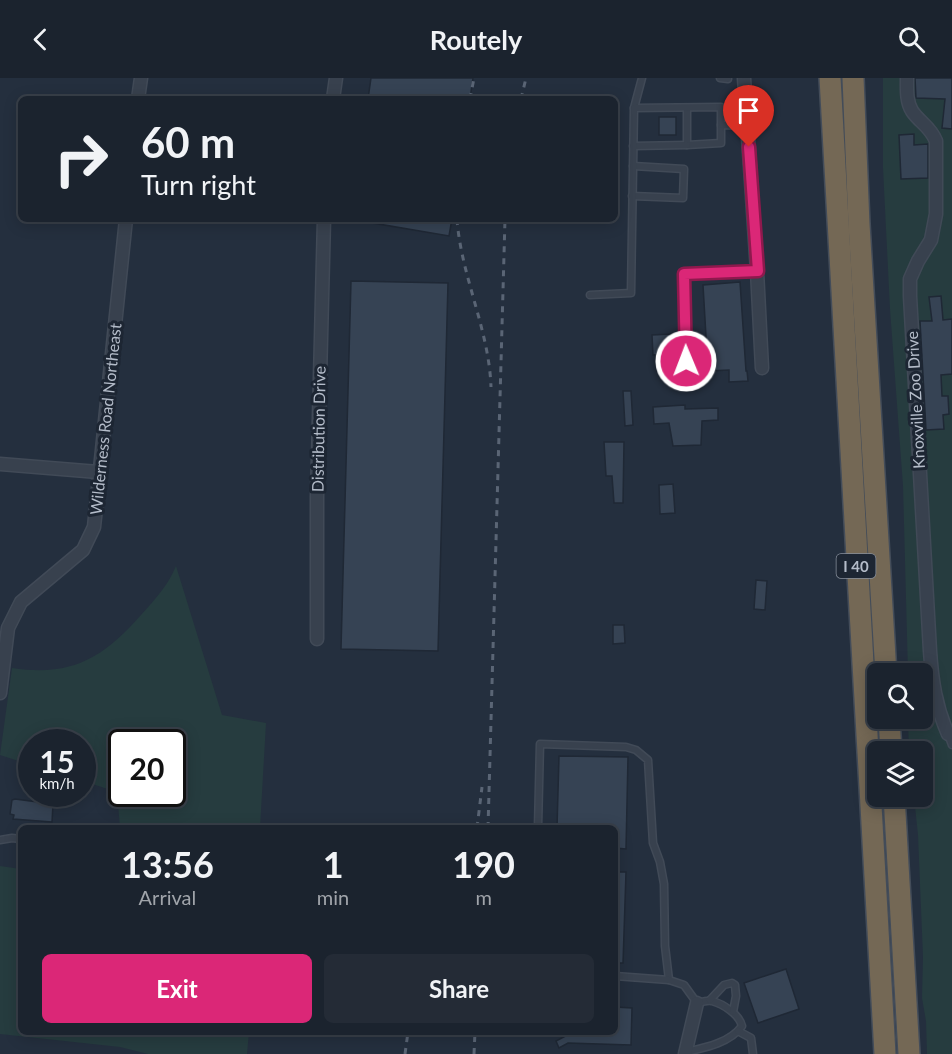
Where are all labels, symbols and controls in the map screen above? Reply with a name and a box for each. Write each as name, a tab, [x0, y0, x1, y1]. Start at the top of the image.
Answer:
icon: back	[24, 23, 57, 56]
text: Routely	[430, 23, 522, 56]
icon: search	[895, 23, 928, 56]
pin	[723, 85, 774, 147]
icon: arrive	[732, 94, 765, 127]
text: 60 m	[141, 117, 235, 167]
icon: right	[42, 120, 120, 198]
text: Turn right	[141, 168, 256, 201]
street label: Wilderness Road Northeast	[85, 322, 125, 516]
position arrow	[654, 329, 718, 393]
street label: Knoxville Zoo Drive	[902, 331, 928, 469]
street label: Distribution Drive	[307, 366, 329, 492]
road number: I 40	[836, 554, 876, 578]
map controls	[867, 663, 933, 807]
button: search	[867, 663, 933, 729]
speed limit sign: 20	[108, 729, 186, 807]
button: layers	[867, 741, 933, 807]
text: 15	[40, 743, 74, 779]
text: km/h	[39, 774, 75, 792]
text: 13:56	[121, 842, 214, 886]
text: 1	[323, 842, 344, 886]
text: 190	[452, 842, 515, 886]
text: Arrival	[139, 885, 196, 909]
text: min	[317, 885, 349, 909]
text: m	[475, 885, 492, 909]
button: Exit	[42, 954, 312, 1023]
button: Share	[324, 954, 594, 1023]

